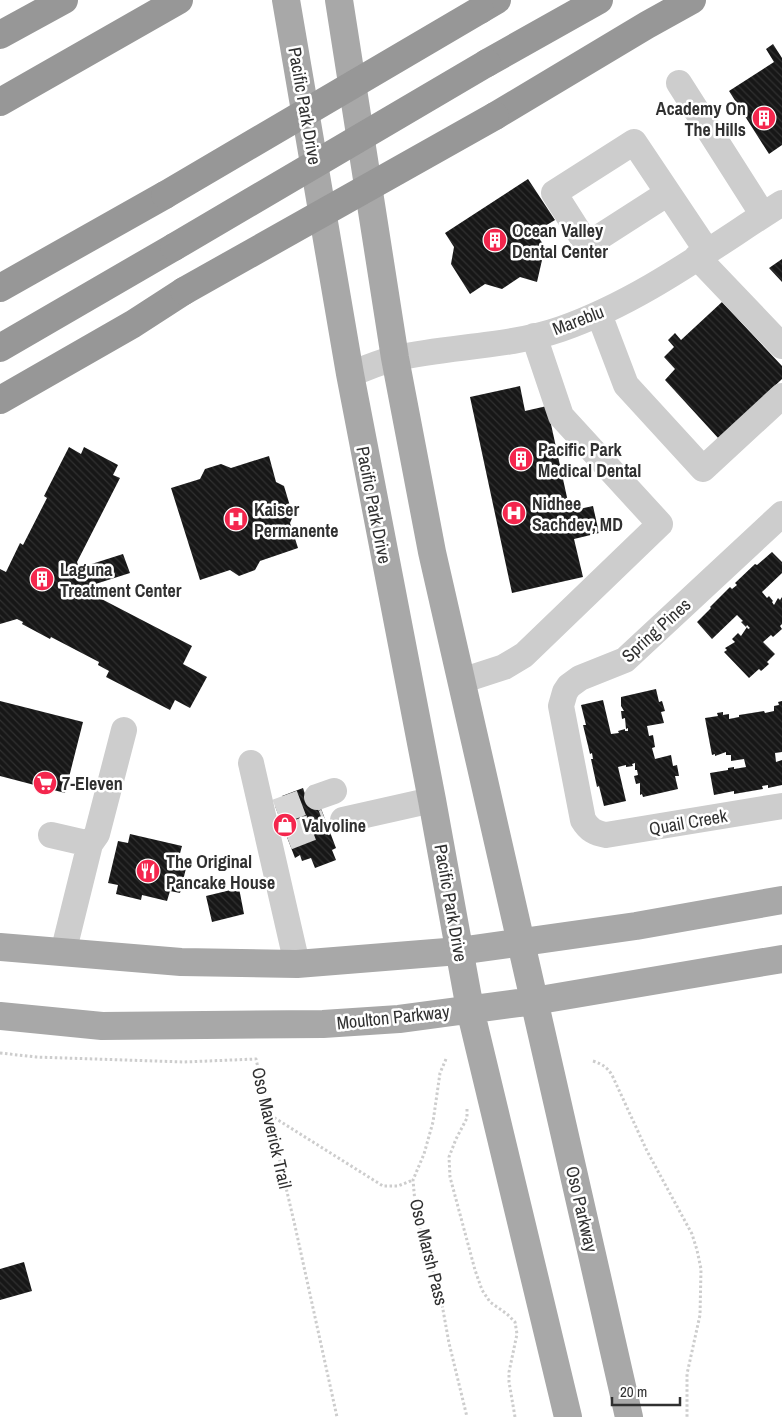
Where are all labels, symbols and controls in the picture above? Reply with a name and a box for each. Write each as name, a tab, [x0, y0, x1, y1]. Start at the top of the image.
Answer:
street label: Pacific Park Drive	[282, 45, 328, 167]
place label: Academy On The Hills	[656, 96, 746, 142]
building icon: Academy On The Hills	[751, 105, 777, 131]
place label: Ocean Valley Dental Center	[512, 218, 608, 264]
building icon: Ocean Valley Dental Center	[482, 227, 508, 253]
street label: Mareblu	[549, 299, 607, 341]
place label: Pacific Park Medical Dental	[538, 437, 641, 483]
street label: Pacific Park Drive	[350, 444, 398, 566]
building icon: Pacific Park Medical Dental	[508, 446, 534, 472]
place label: Nidhee Sachdev, MD	[532, 491, 623, 537]
place label: Kaiser Permanente	[254, 497, 339, 543]
hospital icon: Nidhee Sachdev, MD	[501, 500, 527, 526]
hospital icon: Kaiser Permanente	[223, 506, 249, 532]
place label: Laguna Treatment Center	[60, 557, 182, 603]
building icon: Laguna Treatment Center	[29, 566, 55, 592]
street label: Spring Pines	[616, 592, 696, 668]
supermarket icon: 7-Eleven	[32, 770, 58, 796]
place label: 7-Eleven	[62, 771, 123, 796]
street label: Quail Creek	[647, 803, 730, 841]
shop icon: Valvoline	[272, 812, 298, 838]
place label: Valvoline	[302, 813, 366, 838]
street label: Pacific Park Drive	[428, 842, 474, 964]
place label: The Original Pancake House	[166, 849, 275, 895]
restaurant icon: The Original Pancake House	[135, 858, 161, 884]
street label: Moulton Parkway	[335, 999, 451, 1035]
street label: Oso Maverick Trail	[246, 1065, 298, 1191]
street label: Oso Parkway	[560, 1163, 604, 1255]
street label: Oso Marsh Pass	[404, 1196, 454, 1308]
scale bar	[612, 1374, 680, 1406]
text: 20 m	[620, 1381, 647, 1402]

